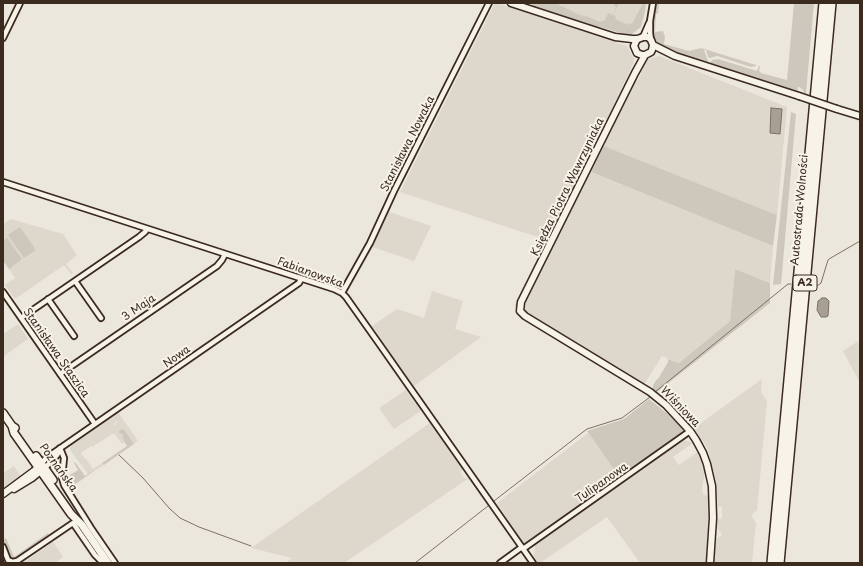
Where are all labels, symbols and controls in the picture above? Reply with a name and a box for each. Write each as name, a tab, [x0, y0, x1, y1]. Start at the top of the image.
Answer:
street label: Stanisława Nowaka	[378, 94, 438, 194]
street label: Księdza Piotra Wawrzyniaka	[529, 116, 607, 258]
street label: Autostrada Wolności	[789, 154, 811, 266]
street label: Fabianowska	[275, 255, 345, 291]
road number: A2	[793, 275, 817, 291]
street label: 3 Maja	[120, 292, 158, 324]
street label: Stanisława Staszica	[20, 306, 92, 400]
street label: Nowa	[161, 343, 193, 371]
street label: Wiśniowa	[658, 384, 702, 430]
street label: Poznańska	[36, 441, 80, 495]
street label: Tulipanowa	[573, 460, 631, 506]

